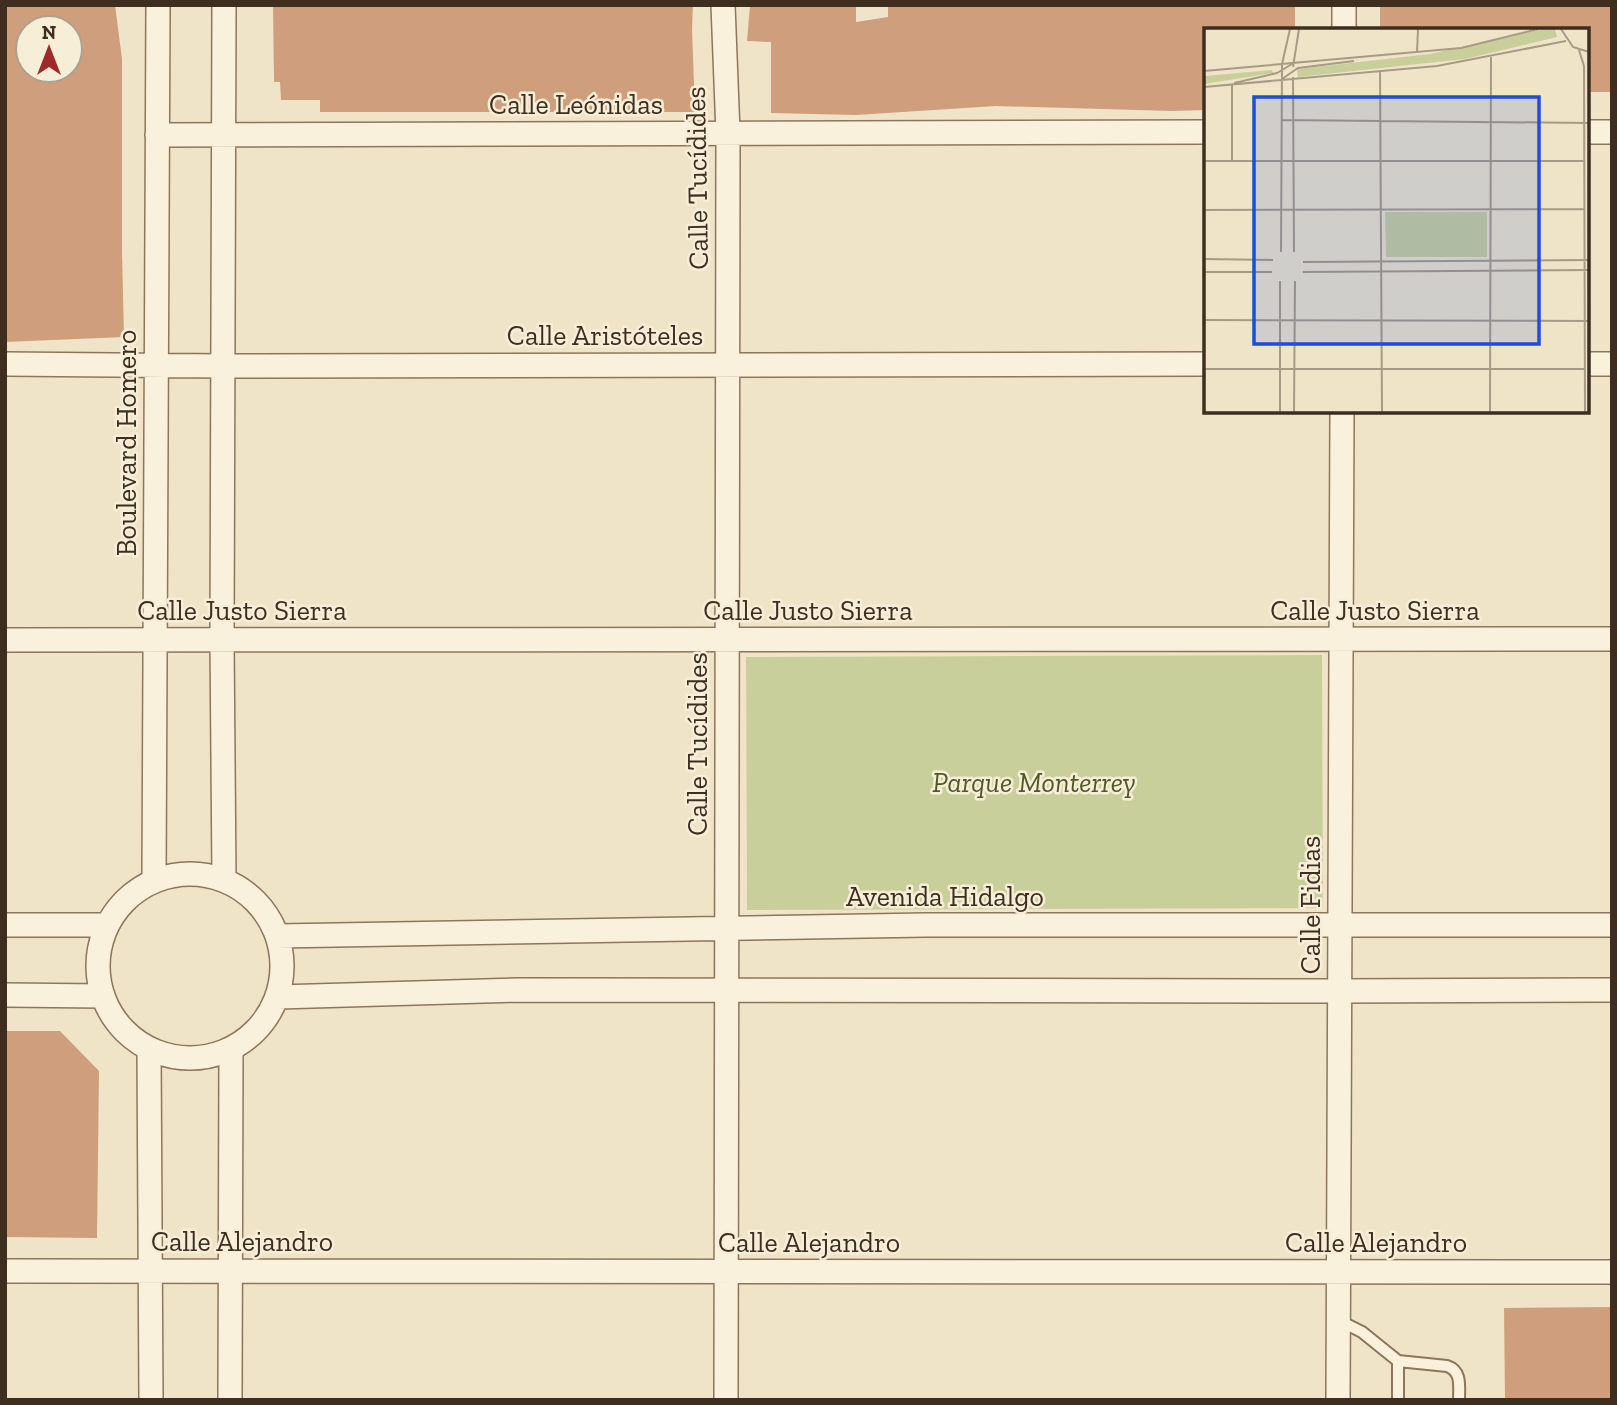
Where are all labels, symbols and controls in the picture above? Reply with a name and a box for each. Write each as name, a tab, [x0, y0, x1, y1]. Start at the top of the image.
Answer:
north arrow	[14, 14, 84, 84]
text: N	[42, 21, 56, 44]
inset map	[1204, 28, 1589, 413]
street label: Calle Tucídides	[679, 86, 715, 270]
street label: Calle Leónidas	[489, 88, 663, 121]
street label: Calle Aristóteles	[507, 319, 703, 352]
street label: Boulevard Homero	[110, 330, 143, 556]
street label: Calle Justo Sierra	[137, 594, 347, 627]
street label: Calle Justo Sierra	[703, 594, 913, 627]
street label: Calle Justo Sierra	[1270, 594, 1480, 627]
street label: Calle Tucídides	[681, 652, 714, 836]
park label: Parque Monterrey	[932, 766, 1136, 799]
street label: Calle Fidias	[1294, 836, 1327, 974]
street label: Avenida Hidalgo	[846, 880, 1044, 913]
street label: Calle Alejandro	[151, 1225, 333, 1258]
street label: Calle Alejandro	[718, 1226, 900, 1259]
street label: Calle Alejandro	[1285, 1226, 1467, 1259]

